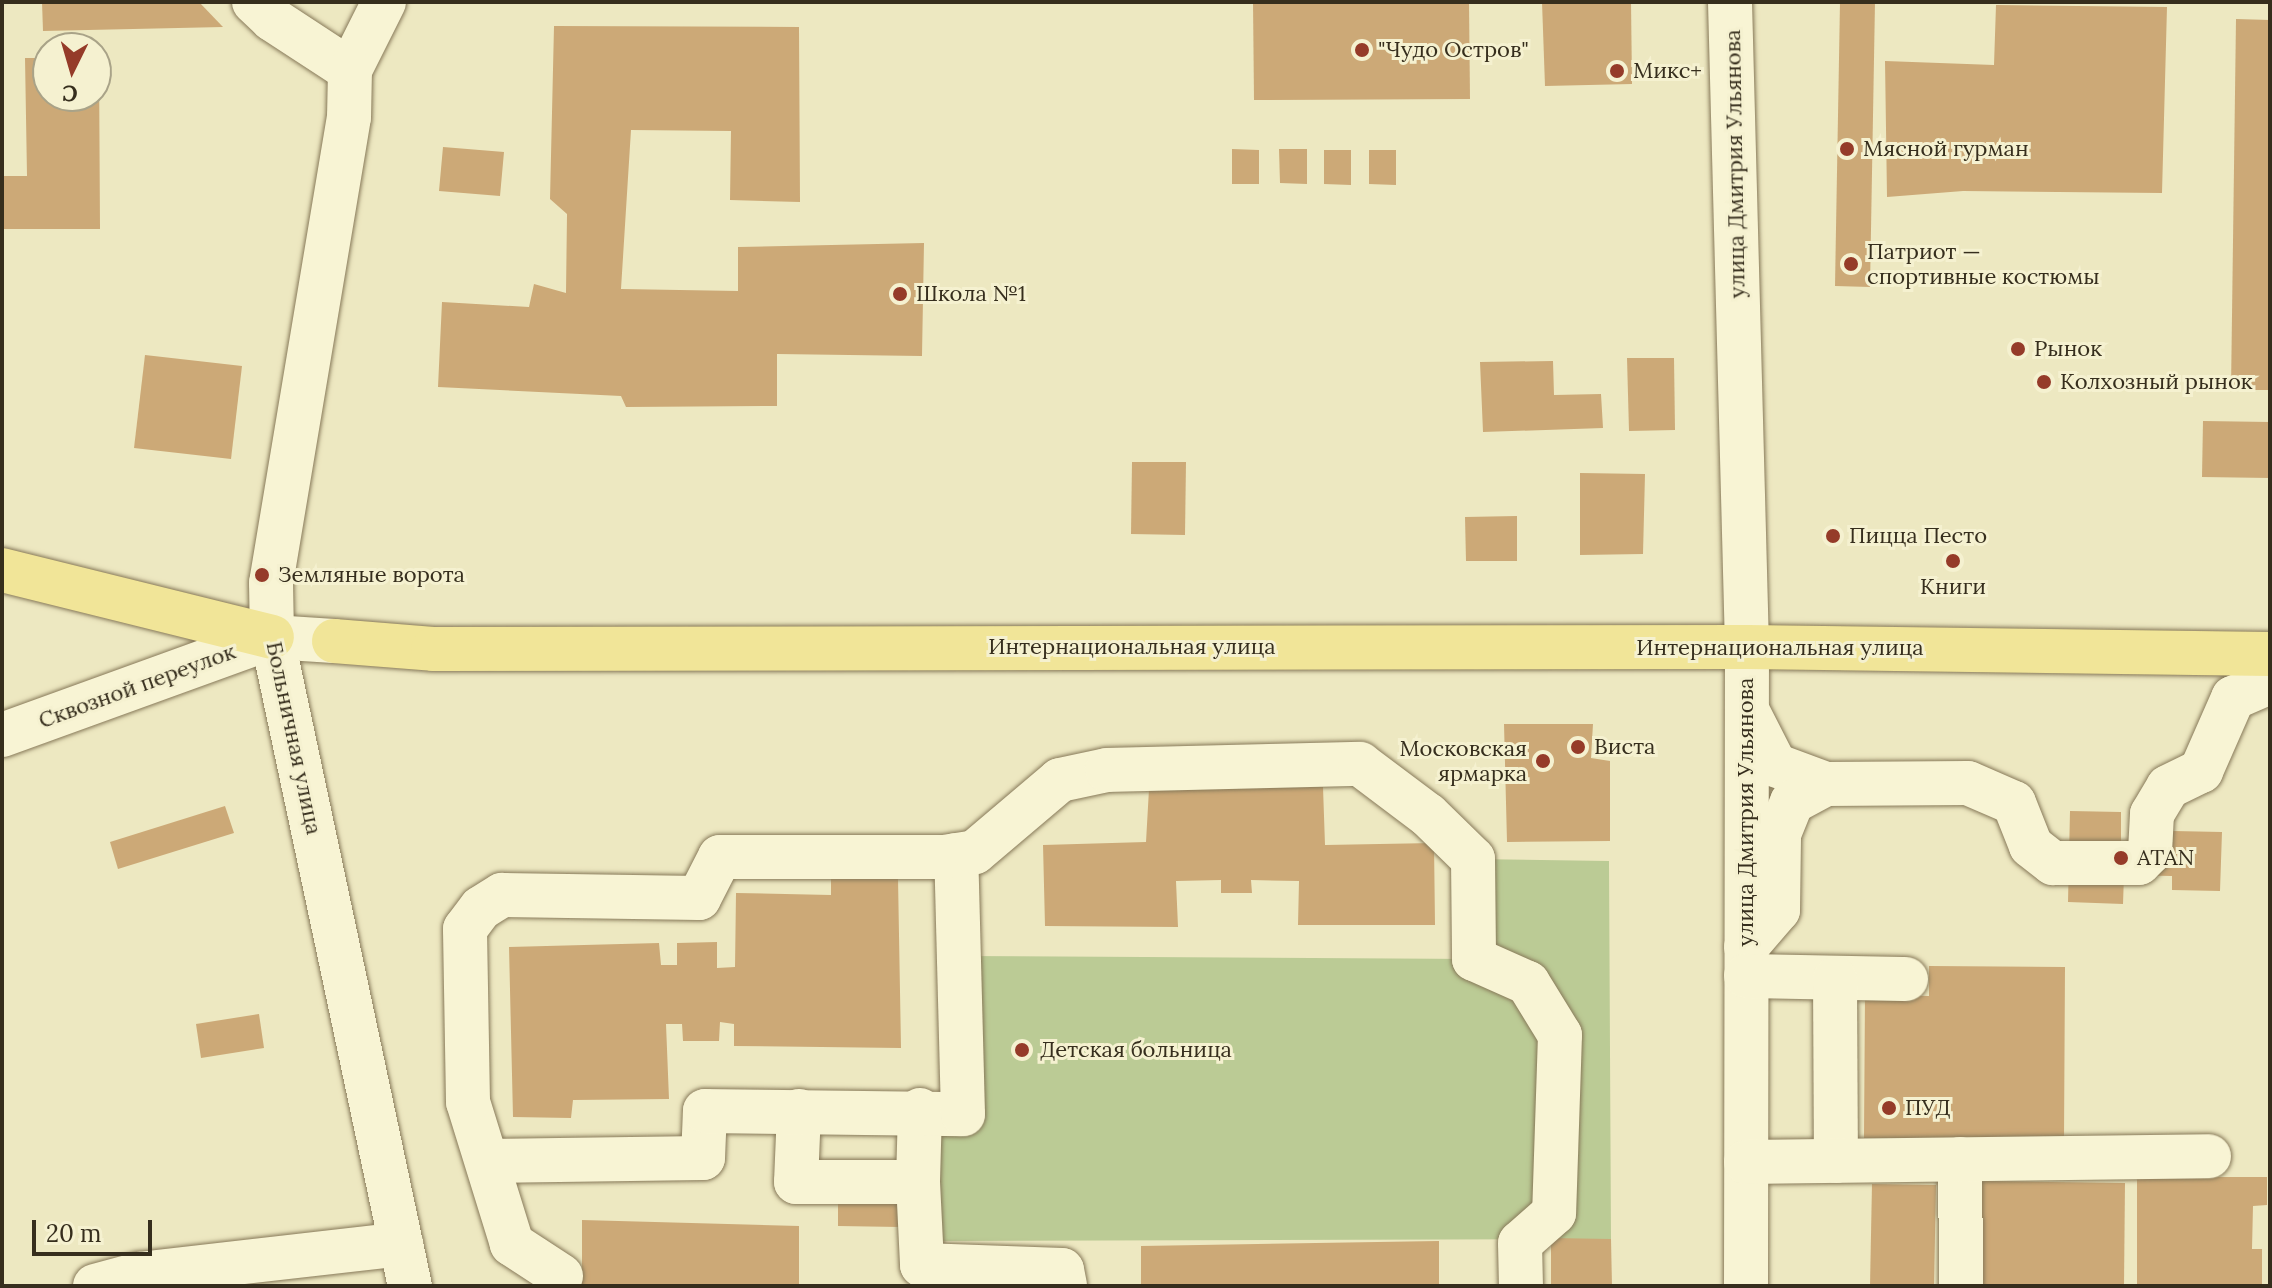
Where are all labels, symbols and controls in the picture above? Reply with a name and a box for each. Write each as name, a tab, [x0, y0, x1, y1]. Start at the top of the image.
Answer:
street label: улица Дмитрия Ульянова	[1719, 29, 1751, 299]
north arrow	[32, 32, 112, 112]
place label: "Чудо Остров"	[1378, 37, 1529, 63]
marker: "Чудо Остров"	[1353, 41, 1371, 59]
place label: Микс+	[1633, 58, 1702, 84]
marker: Микс+	[1608, 62, 1626, 80]
text: С	[61, 79, 79, 109]
place label: Мясной гурман	[1863, 136, 2029, 162]
marker: Мясной гурман	[1838, 140, 1856, 158]
place label: Патриот — спортивные костюмы	[1867, 238, 2100, 290]
marker: Патриот — спортивные костюмы	[1842, 255, 1860, 273]
place label: Школа №1	[916, 281, 1026, 307]
marker: Школа №1	[891, 285, 909, 303]
place label: Рынок	[2034, 336, 2102, 362]
marker: Рынок	[2009, 340, 2027, 358]
place label: Колхозный рынок	[2060, 369, 2253, 395]
marker: Колхозный рынок	[2035, 373, 2053, 391]
place label: Пицца Песто	[1849, 523, 1987, 549]
marker: Пицца Песто	[1824, 527, 1842, 545]
marker: Книги	[1944, 552, 1962, 570]
place label: Земляные ворота	[278, 562, 465, 588]
marker: Земляные ворота	[253, 566, 271, 584]
place label: Книги	[1920, 574, 1986, 600]
street label: Интернациональная улица	[988, 634, 1276, 660]
street label: Интернациональная улица	[1636, 635, 1924, 661]
street label: Сквозной переулок	[35, 638, 239, 734]
street label: Больничная улица	[261, 639, 327, 837]
street label: улица Дмитрия Ульянова	[1733, 678, 1759, 946]
place label: Виста	[1594, 734, 1655, 760]
place label: Московская ярмарка	[1399, 735, 1527, 786]
marker: Виста	[1569, 738, 1587, 756]
marker: Московская ярмарка	[1534, 752, 1552, 770]
place label: ATAN	[2137, 845, 2194, 871]
marker: ATAN	[2112, 849, 2130, 867]
place label: Детская больница	[1040, 1037, 1232, 1063]
marker: Детская больница	[1011, 1039, 1033, 1061]
place label: ПУД	[1905, 1095, 1950, 1121]
marker: ПУД	[1880, 1099, 1898, 1117]
scale bar	[36, 1204, 156, 1254]
text: 20 m	[46, 1218, 102, 1249]

